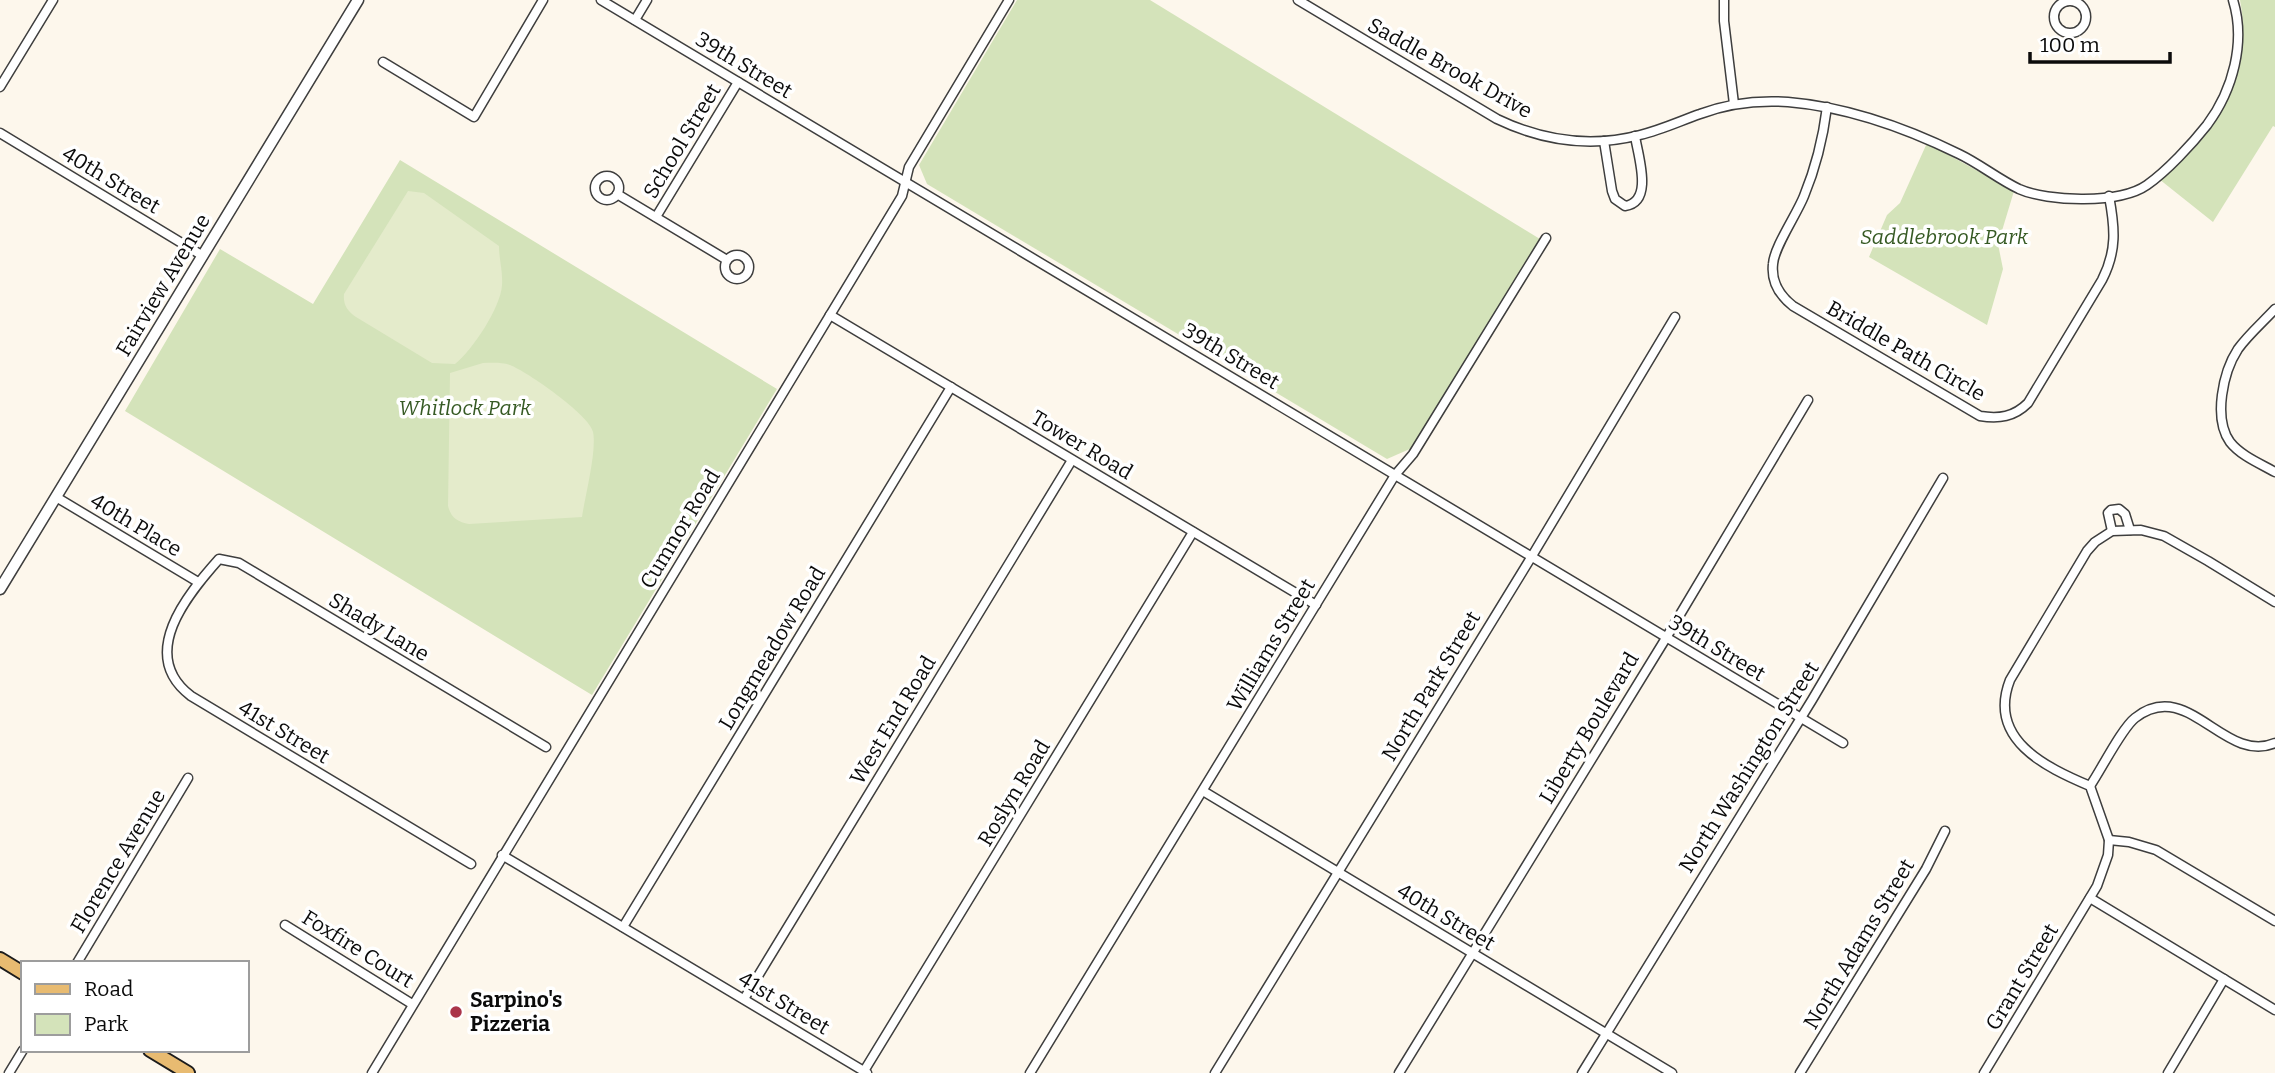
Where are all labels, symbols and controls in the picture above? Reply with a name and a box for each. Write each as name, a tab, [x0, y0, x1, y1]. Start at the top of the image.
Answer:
street label: Saddle Brook Drive	[1363, 12, 1537, 124]
scale bar	[2030, 21, 2170, 65]
street label: 39th Street	[691, 26, 797, 104]
text: 100 m	[2040, 32, 2100, 58]
street label: School Street	[638, 78, 727, 203]
street label: 40th Street	[57, 141, 165, 220]
street label: Fairview Avenue	[110, 209, 216, 361]
park label: Saddlebrook Park	[1860, 224, 2029, 250]
street label: Briddle Path Circle	[1822, 295, 1990, 407]
street label: 39th Street	[1178, 317, 1284, 395]
park label: Whitlock Park	[399, 395, 532, 421]
street label: Tower Road	[1027, 405, 1137, 485]
street label: Cumnor Road	[634, 465, 726, 593]
street label: 40th Place	[86, 488, 186, 562]
street label: Longmeadow Road	[713, 562, 831, 734]
street label: Williams Street	[1221, 574, 1321, 716]
street label: Shady Lane	[324, 587, 434, 667]
street label: North Park Street	[1376, 606, 1486, 766]
street label: 39th Street	[1664, 609, 1770, 687]
street label: Liberty Boulevard	[1534, 648, 1644, 808]
street label: West End Road	[844, 651, 942, 789]
street label: North Washington Street	[1673, 656, 1825, 877]
street label: 41st Street	[234, 695, 335, 770]
street label: Roslyn Road	[972, 735, 1056, 851]
street label: Florence Avenue	[65, 784, 171, 938]
street label: North Adams Street	[1798, 854, 1920, 1034]
street label: 40th Street	[1392, 878, 1500, 957]
street label: Foxfire Court	[297, 904, 419, 994]
street label: Grant Street	[1980, 919, 2064, 1035]
legend	[21, 961, 248, 1052]
street label: 41st Street	[734, 966, 835, 1041]
text: Road	[84, 976, 133, 1002]
place label: Sarpino's Pizzeria	[470, 987, 562, 1037]
marker: Sarpino's Pizzeria	[448, 1004, 464, 1020]
text: Park	[84, 1011, 128, 1037]

